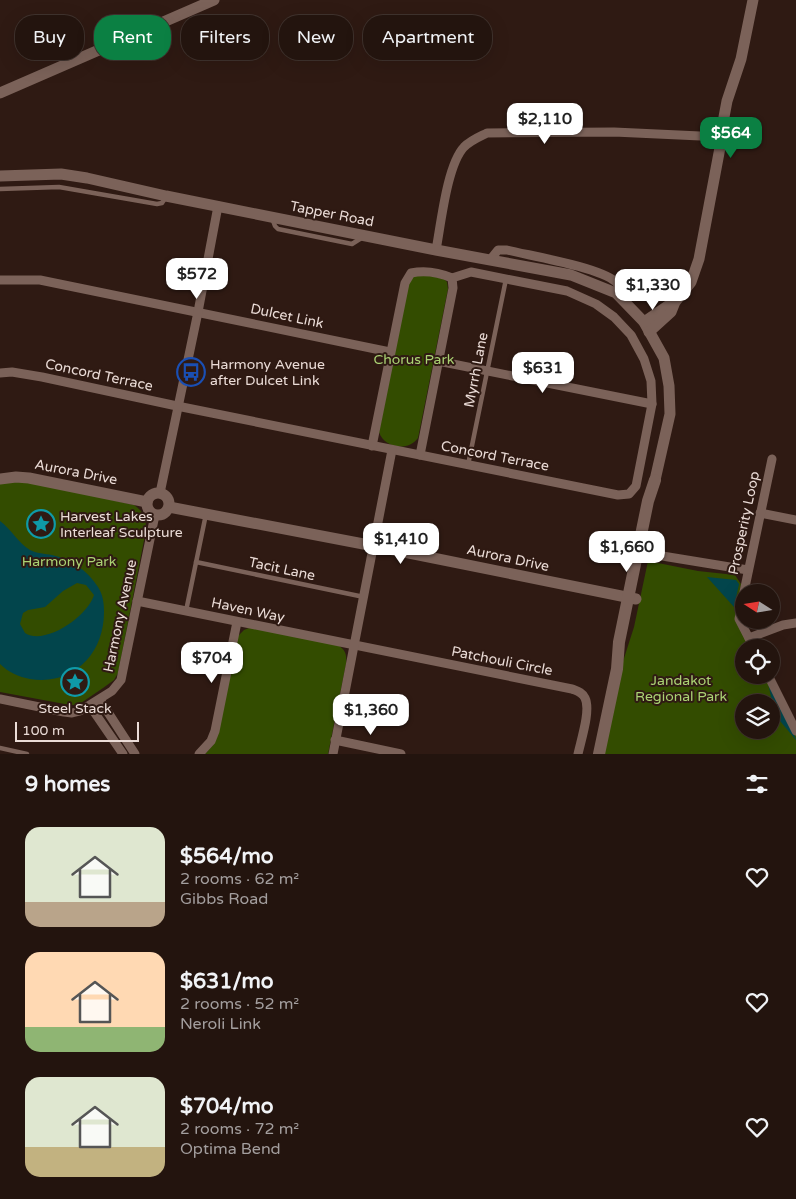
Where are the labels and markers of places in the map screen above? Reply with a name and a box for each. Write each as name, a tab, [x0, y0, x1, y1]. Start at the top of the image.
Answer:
pin: $2,110	[504, 102, 586, 145]
pin: $564	[701, 116, 761, 159]
pin: $572	[167, 258, 227, 300]
pin: $1,330	[612, 268, 694, 311]
pin: $631	[513, 352, 573, 394]
place label: Harmony Avenue after Dulcet Link	[210, 356, 325, 389]
bus stop icon: Harmony Avenue after Dulcet Link	[176, 357, 206, 387]
place label: Harvest Lakes Interleaf Sculpture	[60, 508, 183, 541]
place icon: Harvest Lakes Interleaf Sculpture	[26, 509, 56, 539]
pin: $1,410	[360, 522, 442, 565]
pin: $1,660	[586, 530, 668, 573]
pin: $704	[182, 642, 242, 684]
place icon: Steel Stack	[60, 667, 90, 697]
pin: $1,360	[330, 694, 412, 736]
place label: Steel Stack	[38, 700, 112, 717]

